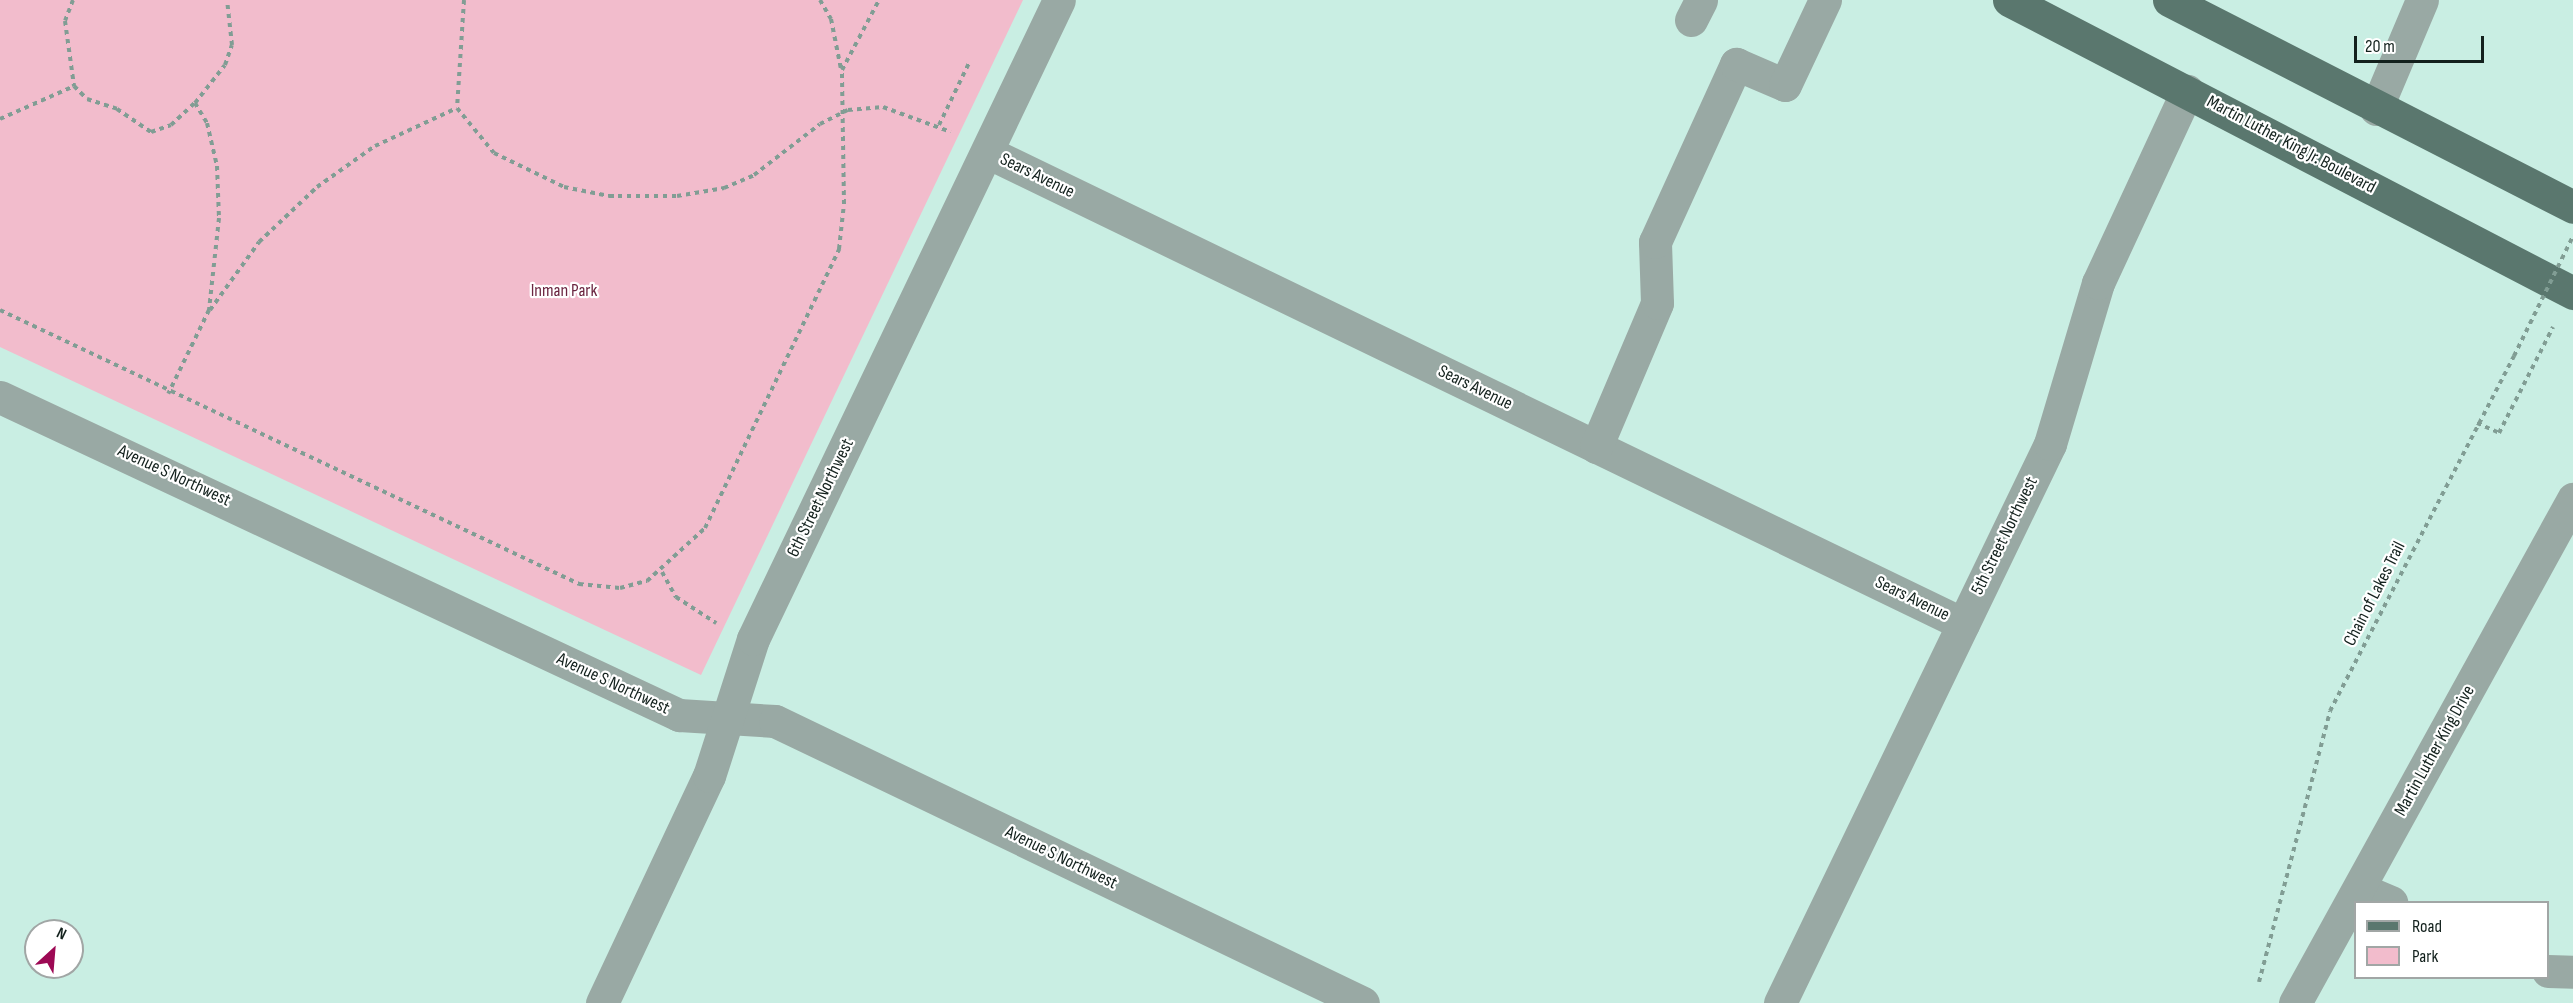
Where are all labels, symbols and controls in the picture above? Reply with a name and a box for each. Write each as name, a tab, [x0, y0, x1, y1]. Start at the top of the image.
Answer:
scale bar	[2357, 24, 2488, 62]
text: 20 m	[2365, 36, 2395, 57]
street label: Martin Luther King Jr. Boulevard	[2203, 91, 2379, 199]
street label: Sears Avenue	[996, 149, 1078, 203]
park label: Inman Park	[531, 280, 597, 302]
street label: Sears Avenue	[1434, 361, 1516, 415]
street label: 6th Street Northwest	[783, 435, 859, 561]
street label: Avenue S Northwest	[114, 440, 234, 512]
street label: 5th Street Northwest	[1967, 473, 2043, 599]
street label: Chain of Lakes Trail	[2340, 538, 2410, 650]
street label: Sears Avenue	[1871, 572, 1953, 626]
street label: Avenue S Northwest	[553, 648, 673, 720]
street label: Martin Luther King Drive	[2390, 682, 2480, 820]
street label: Avenue S Northwest	[1001, 822, 1121, 894]
legend	[2354, 901, 2549, 979]
text: Road	[2412, 916, 2442, 937]
north arrow	[24, 919, 84, 979]
text: N	[53, 924, 69, 945]
text: Park	[2412, 946, 2438, 967]

